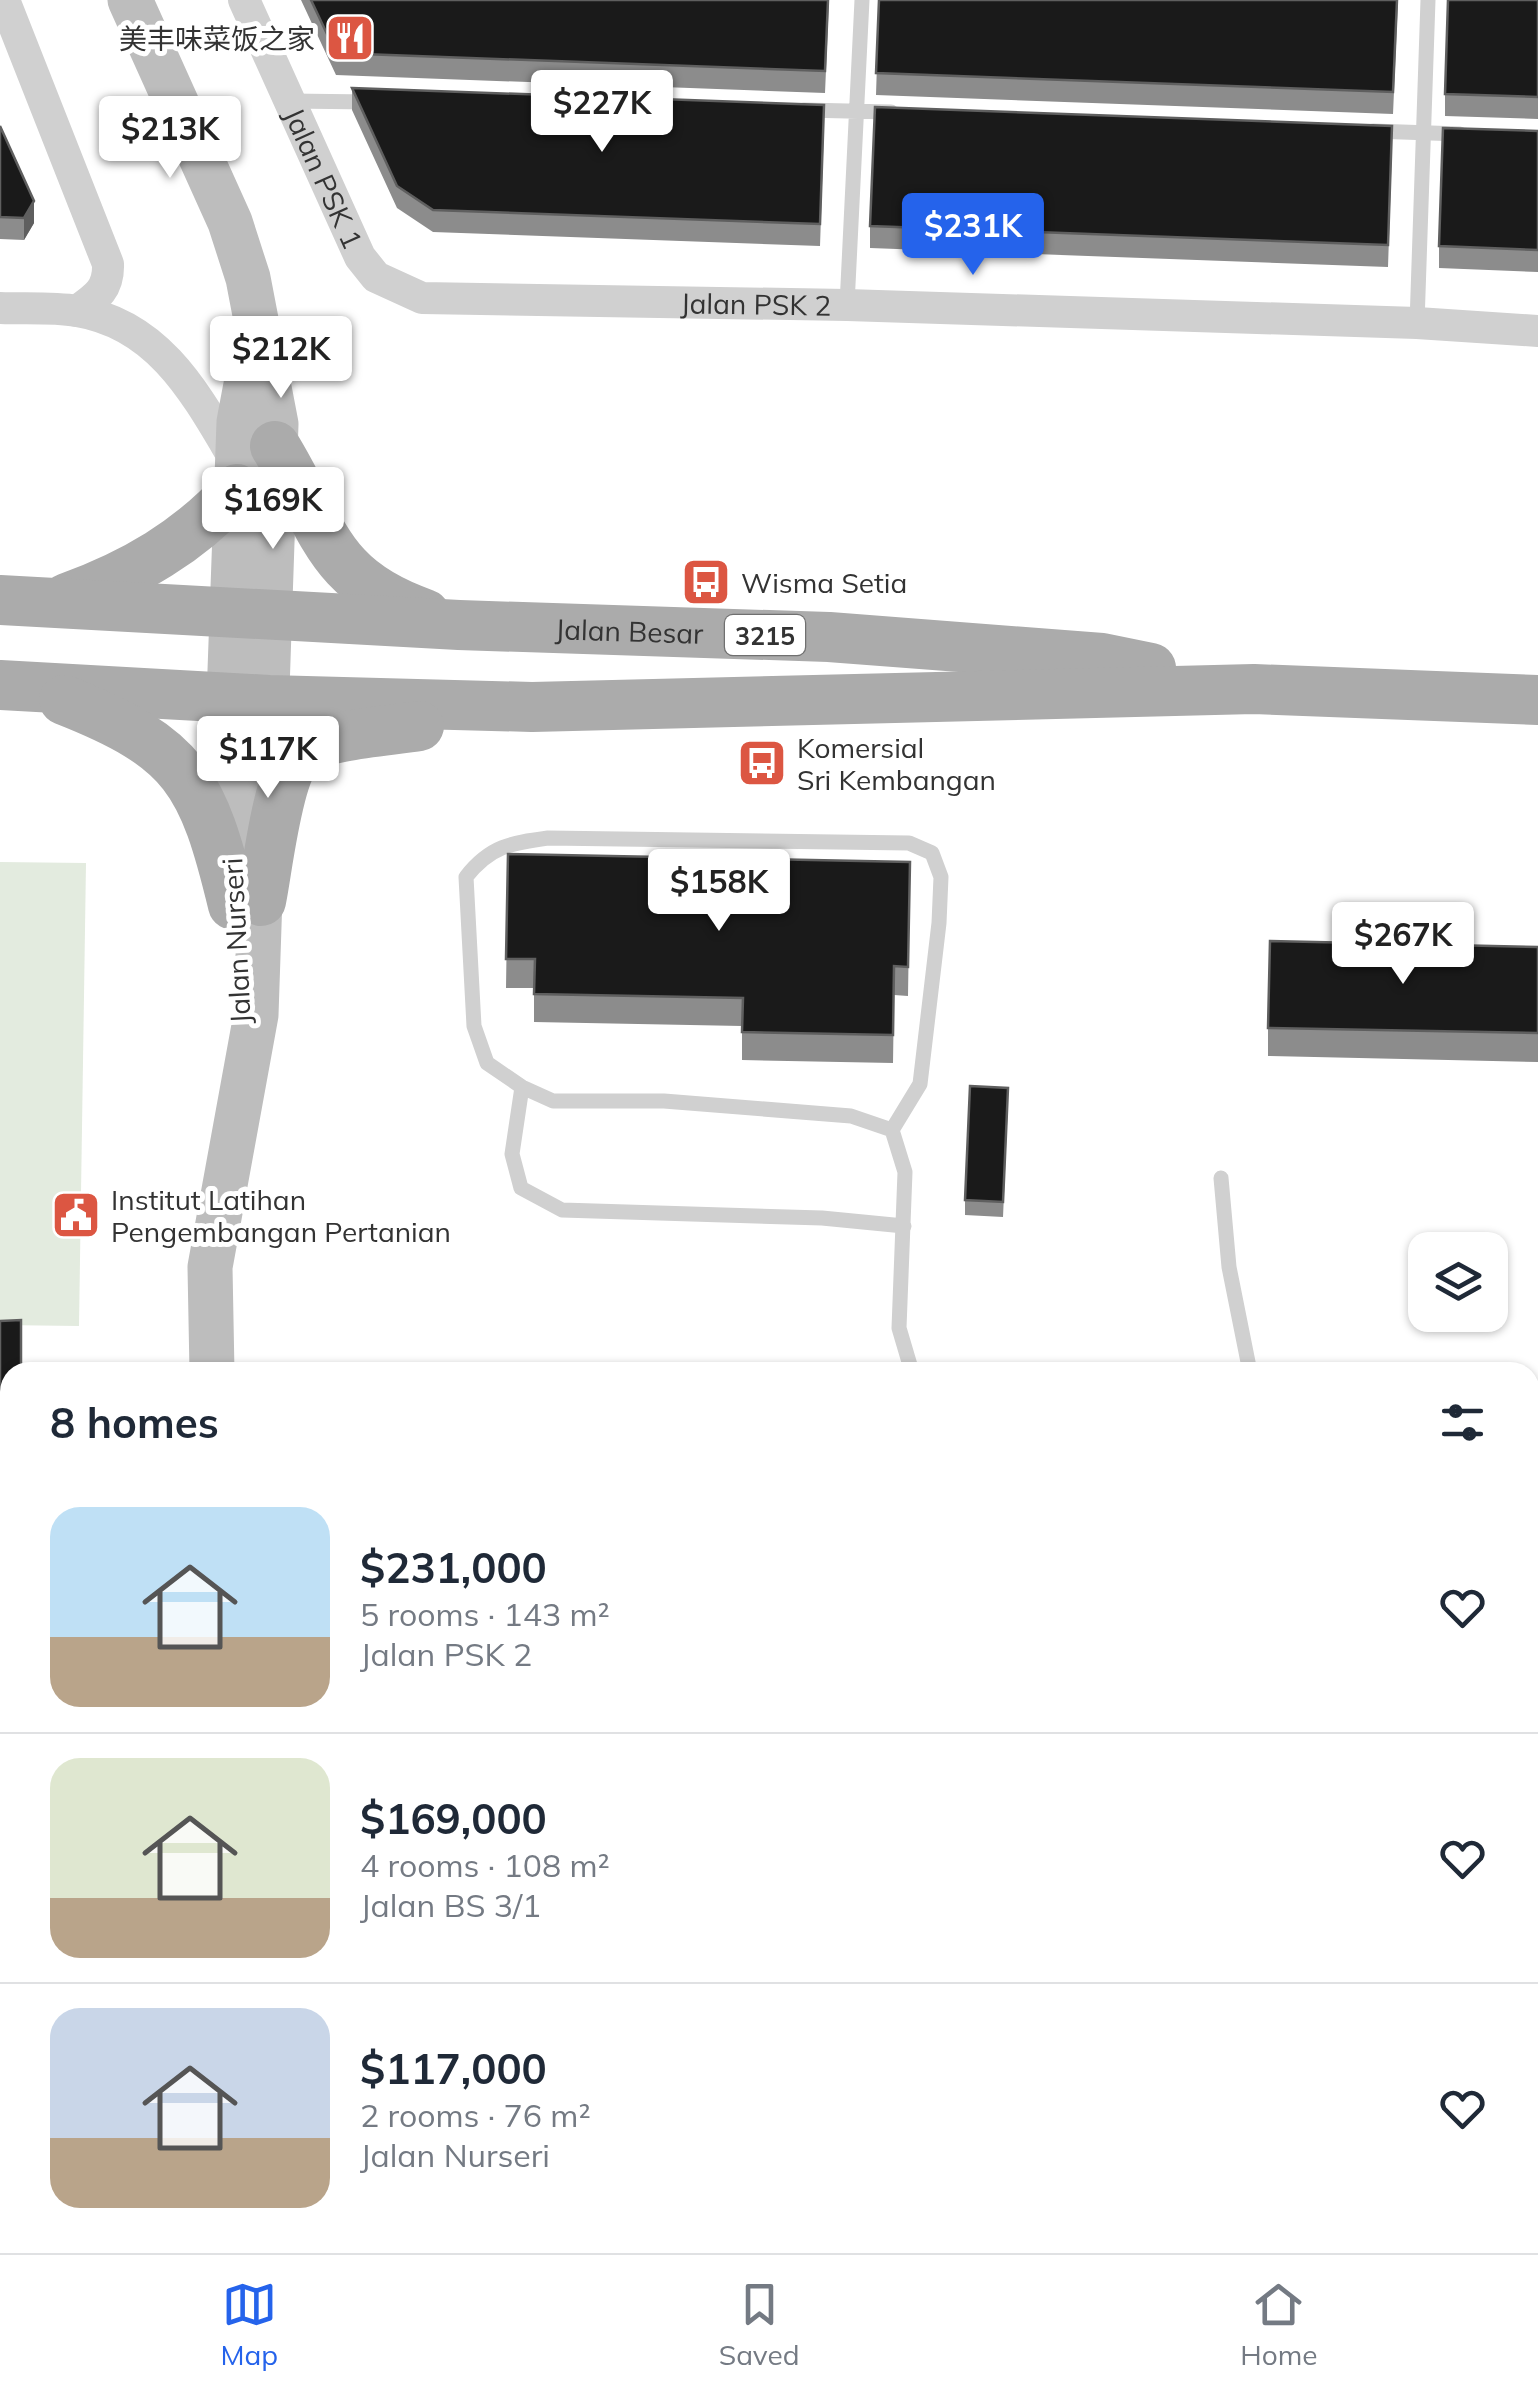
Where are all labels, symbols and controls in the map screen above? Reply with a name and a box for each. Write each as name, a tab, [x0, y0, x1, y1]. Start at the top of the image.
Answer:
restaurant icon: 美丰味菜饭之家	[324, 12, 376, 64]
place label: 美丰味菜饭之家	[119, 21, 315, 56]
pin: $227K	[532, 70, 672, 155]
text: $227K	[553, 82, 651, 122]
pin: $213K	[100, 96, 240, 181]
street label: Jalan PSK 1	[277, 102, 371, 254]
text: $213K	[121, 108, 219, 148]
pin: $231K	[903, 193, 1043, 278]
text: $231K	[924, 205, 1022, 245]
street label: Jalan PSK 2	[680, 285, 832, 322]
pin: $212K	[211, 316, 351, 401]
text: $212K	[232, 328, 330, 368]
pin: $169K	[203, 467, 343, 552]
text: $169K	[224, 479, 322, 519]
bus stop icon: Wisma Setia	[680, 556, 732, 608]
place label: Wisma Setia	[741, 565, 907, 600]
street label: Jalan Besar	[554, 611, 705, 650]
road number: 3215	[725, 615, 805, 655]
pin: $117K	[198, 716, 338, 801]
text: $117K	[219, 728, 317, 768]
place label: Komersial Sri Kembangan	[797, 730, 996, 797]
bus stop icon: Komersial Sri Kembangan	[736, 737, 788, 789]
pin: $158K	[649, 849, 789, 934]
street label: Jalan Nurseri	[214, 857, 258, 1025]
text: $158K	[670, 861, 768, 901]
pin: $267K	[1333, 902, 1473, 987]
text: $267K	[1354, 914, 1452, 954]
place label: Institut Latihan Pengembangan Pertanian	[111, 1182, 451, 1249]
public building icon: Institut Latihan Pengembangan Pertanian	[50, 1189, 102, 1241]
map controls	[1408, 1232, 1508, 1332]
button: layers	[1408, 1232, 1508, 1332]
icon: filters	[1435, 1395, 1490, 1450]
text: 8 homes	[50, 1396, 219, 1449]
text: $231,000	[360, 1541, 547, 1594]
icon: home	[130, 1547, 250, 1667]
icon: heart	[1435, 1580, 1490, 1635]
text: 5 rooms · 143 m²	[360, 1594, 610, 1634]
text: Jalan PSK 2	[360, 1634, 532, 1674]
text: $169,000	[360, 1792, 547, 1845]
icon: home	[130, 1798, 250, 1918]
icon: heart	[1435, 1831, 1490, 1886]
text: 4 rooms · 108 m²	[360, 1845, 610, 1885]
text: Jalan BS 3/1	[360, 1885, 541, 1925]
text: $117,000	[360, 2042, 547, 2095]
icon: home	[130, 2048, 250, 2168]
icon: heart	[1435, 2081, 1490, 2136]
text: 2 rooms · 76 m²	[360, 2095, 591, 2135]
text: Jalan Nurseri	[360, 2135, 550, 2175]
tab: Map	[220, 2277, 278, 2372]
tab: Saved	[719, 2277, 800, 2372]
tab: Home	[1240, 2277, 1318, 2372]

